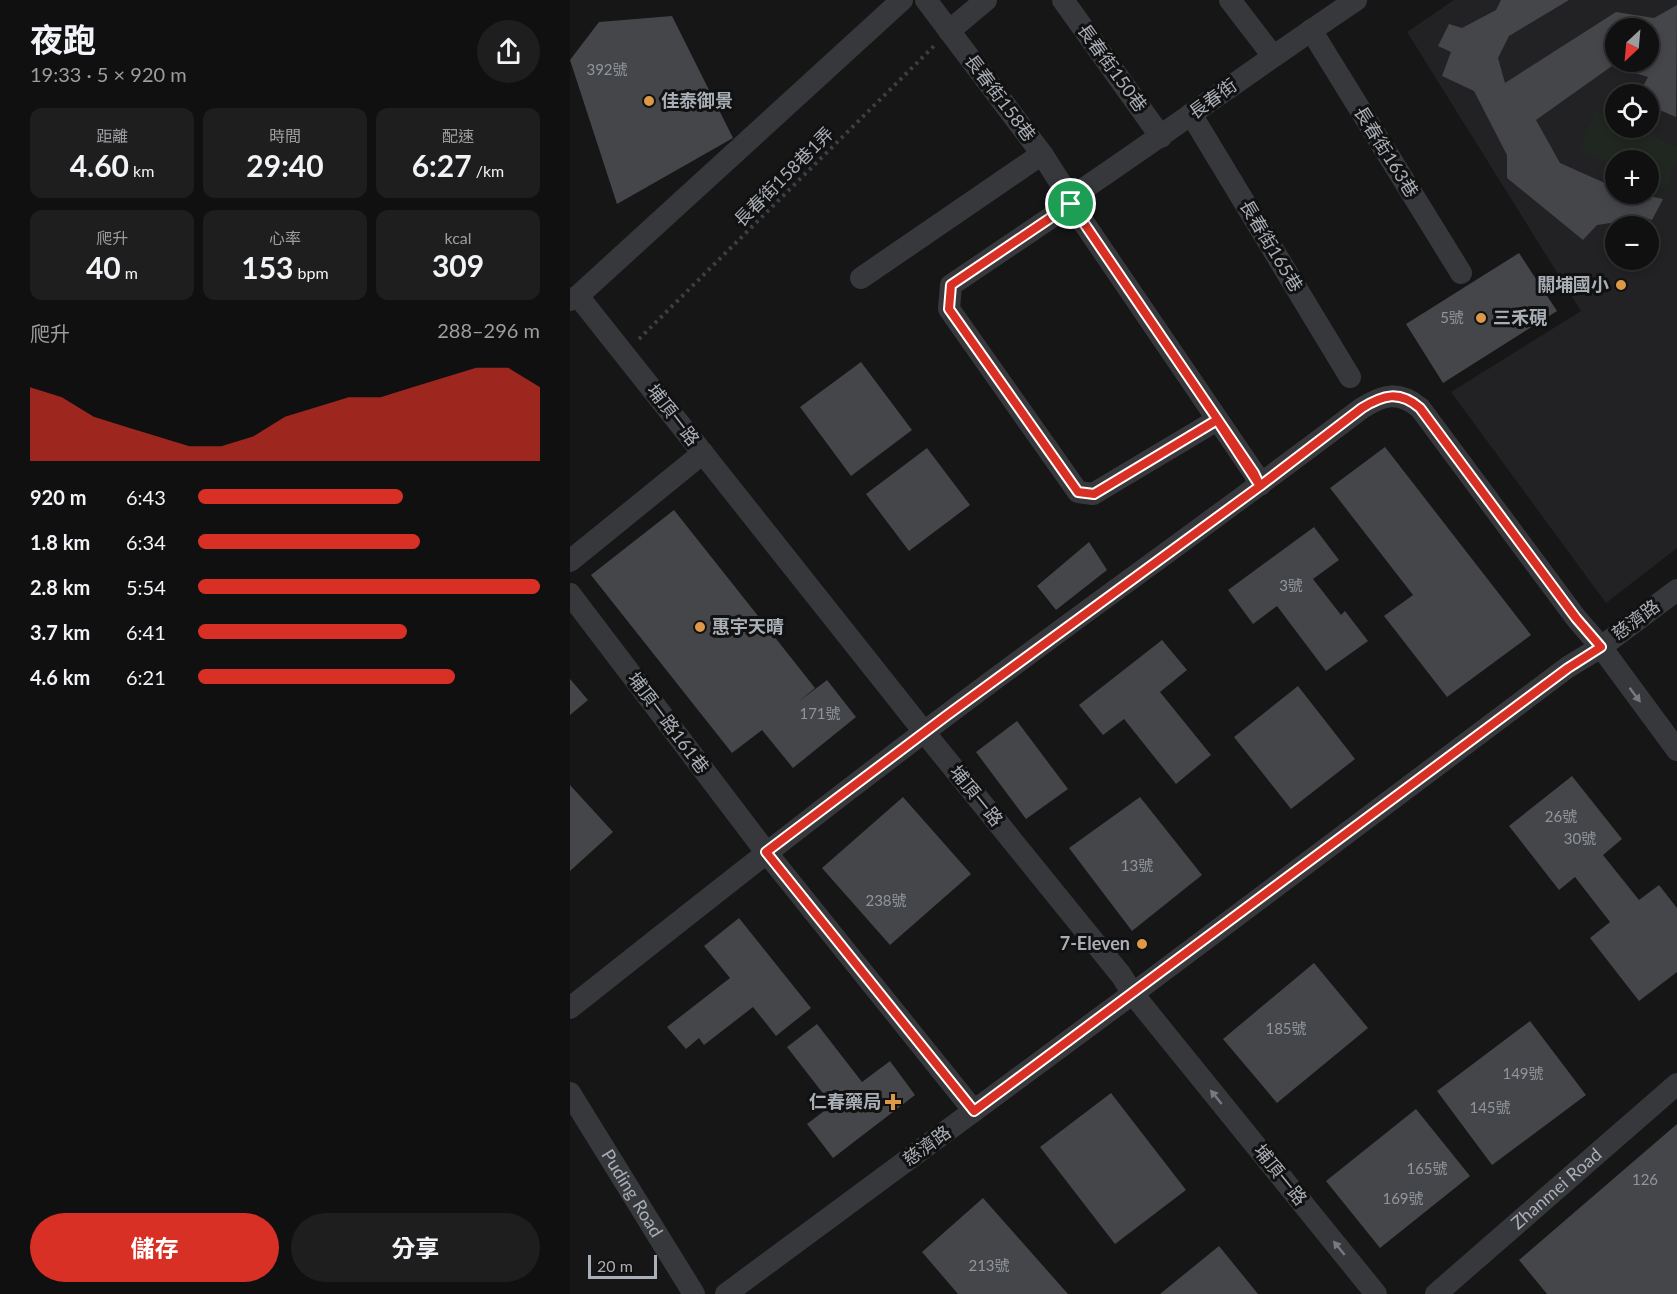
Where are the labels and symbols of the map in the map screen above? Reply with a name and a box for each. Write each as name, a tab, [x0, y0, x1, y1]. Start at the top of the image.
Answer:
north arrow	[1605, 18, 1659, 72]
street label: 長春街150巷	[1074, 19, 1152, 116]
street label: 長春街158巷	[961, 50, 1041, 145]
house number: 392號	[586, 60, 628, 78]
street label: 長春街	[1184, 73, 1241, 123]
place label: 佳泰御景	[661, 89, 733, 111]
marker: 佳泰御景	[642, 94, 656, 108]
street label: 長春街163巷	[1350, 102, 1424, 201]
street label: 長春街158巷1弄	[729, 122, 838, 231]
pin	[1045, 178, 1096, 229]
street label: 長春街165巷	[1236, 196, 1308, 295]
place label: 關埔國小	[1537, 273, 1609, 295]
marker: 關埔國小	[1614, 278, 1628, 292]
place label: 三禾硯	[1493, 306, 1547, 328]
house number: 5號	[1440, 308, 1464, 326]
marker: 三禾硯	[1474, 311, 1488, 325]
street label: 埔頂一路	[643, 379, 705, 450]
house number: 3號	[1279, 576, 1303, 594]
street label: 慈濟路	[1607, 594, 1664, 644]
place label: 惠宇天晴	[712, 615, 784, 637]
marker: 惠宇天晴	[693, 620, 707, 634]
street label: 埔頂一路161巷	[624, 667, 714, 777]
one-way arrow	[1629, 686, 1641, 702]
house number: 171號	[799, 704, 841, 722]
street label: 埔頂一路	[946, 760, 1008, 830]
house number: 26號	[1545, 807, 1577, 825]
house number: 30號	[1564, 829, 1596, 847]
house number: 13號	[1121, 856, 1153, 874]
house number: 238號	[865, 891, 907, 909]
place label: 7-Eleven	[1060, 932, 1130, 954]
marker: 7-Eleven	[1135, 937, 1149, 951]
house number: 185號	[1265, 1019, 1307, 1037]
house number: 149號	[1502, 1064, 1544, 1082]
one-way arrow	[1210, 1089, 1223, 1105]
place label: 仁春藥局	[809, 1090, 881, 1112]
marker: 仁春藥局	[886, 1095, 900, 1109]
house number: 145號	[1469, 1098, 1511, 1116]
street label: 慈濟路	[898, 1120, 955, 1170]
street label: 埔頂一路	[1250, 1139, 1312, 1209]
street label: Zhanmei Road	[1506, 1143, 1606, 1234]
street label: Puding Road	[597, 1145, 668, 1241]
house number: 165號	[1406, 1159, 1448, 1177]
house number: 126	[1632, 1170, 1658, 1188]
house number: 169號	[1382, 1189, 1424, 1207]
one-way arrow	[1333, 1241, 1346, 1256]
scale bar	[588, 1252, 657, 1280]
house number: 213號	[968, 1256, 1010, 1274]

